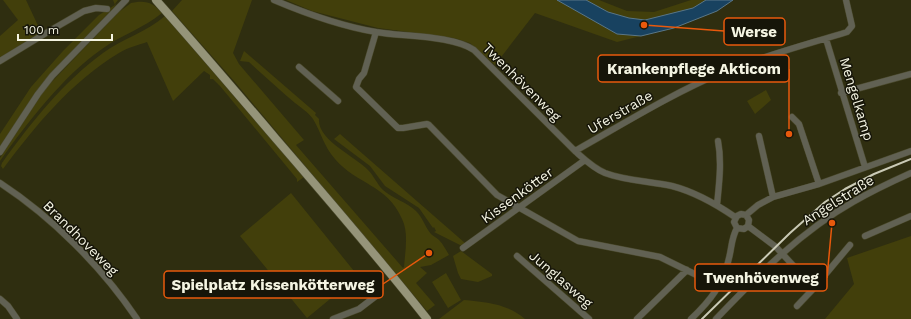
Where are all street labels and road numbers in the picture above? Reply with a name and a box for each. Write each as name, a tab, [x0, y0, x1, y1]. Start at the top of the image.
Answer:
street label: Twenhövenweg	[480, 40, 565, 125]
street label: Mengelkamp	[837, 55, 877, 143]
street label: Uferstraße	[585, 87, 655, 137]
street label: Kissenkötter	[478, 163, 556, 226]
street label: Angelstraße	[799, 172, 877, 228]
street label: Brandhoveweg	[40, 197, 122, 279]
street label: Junglasweg	[526, 247, 596, 311]

